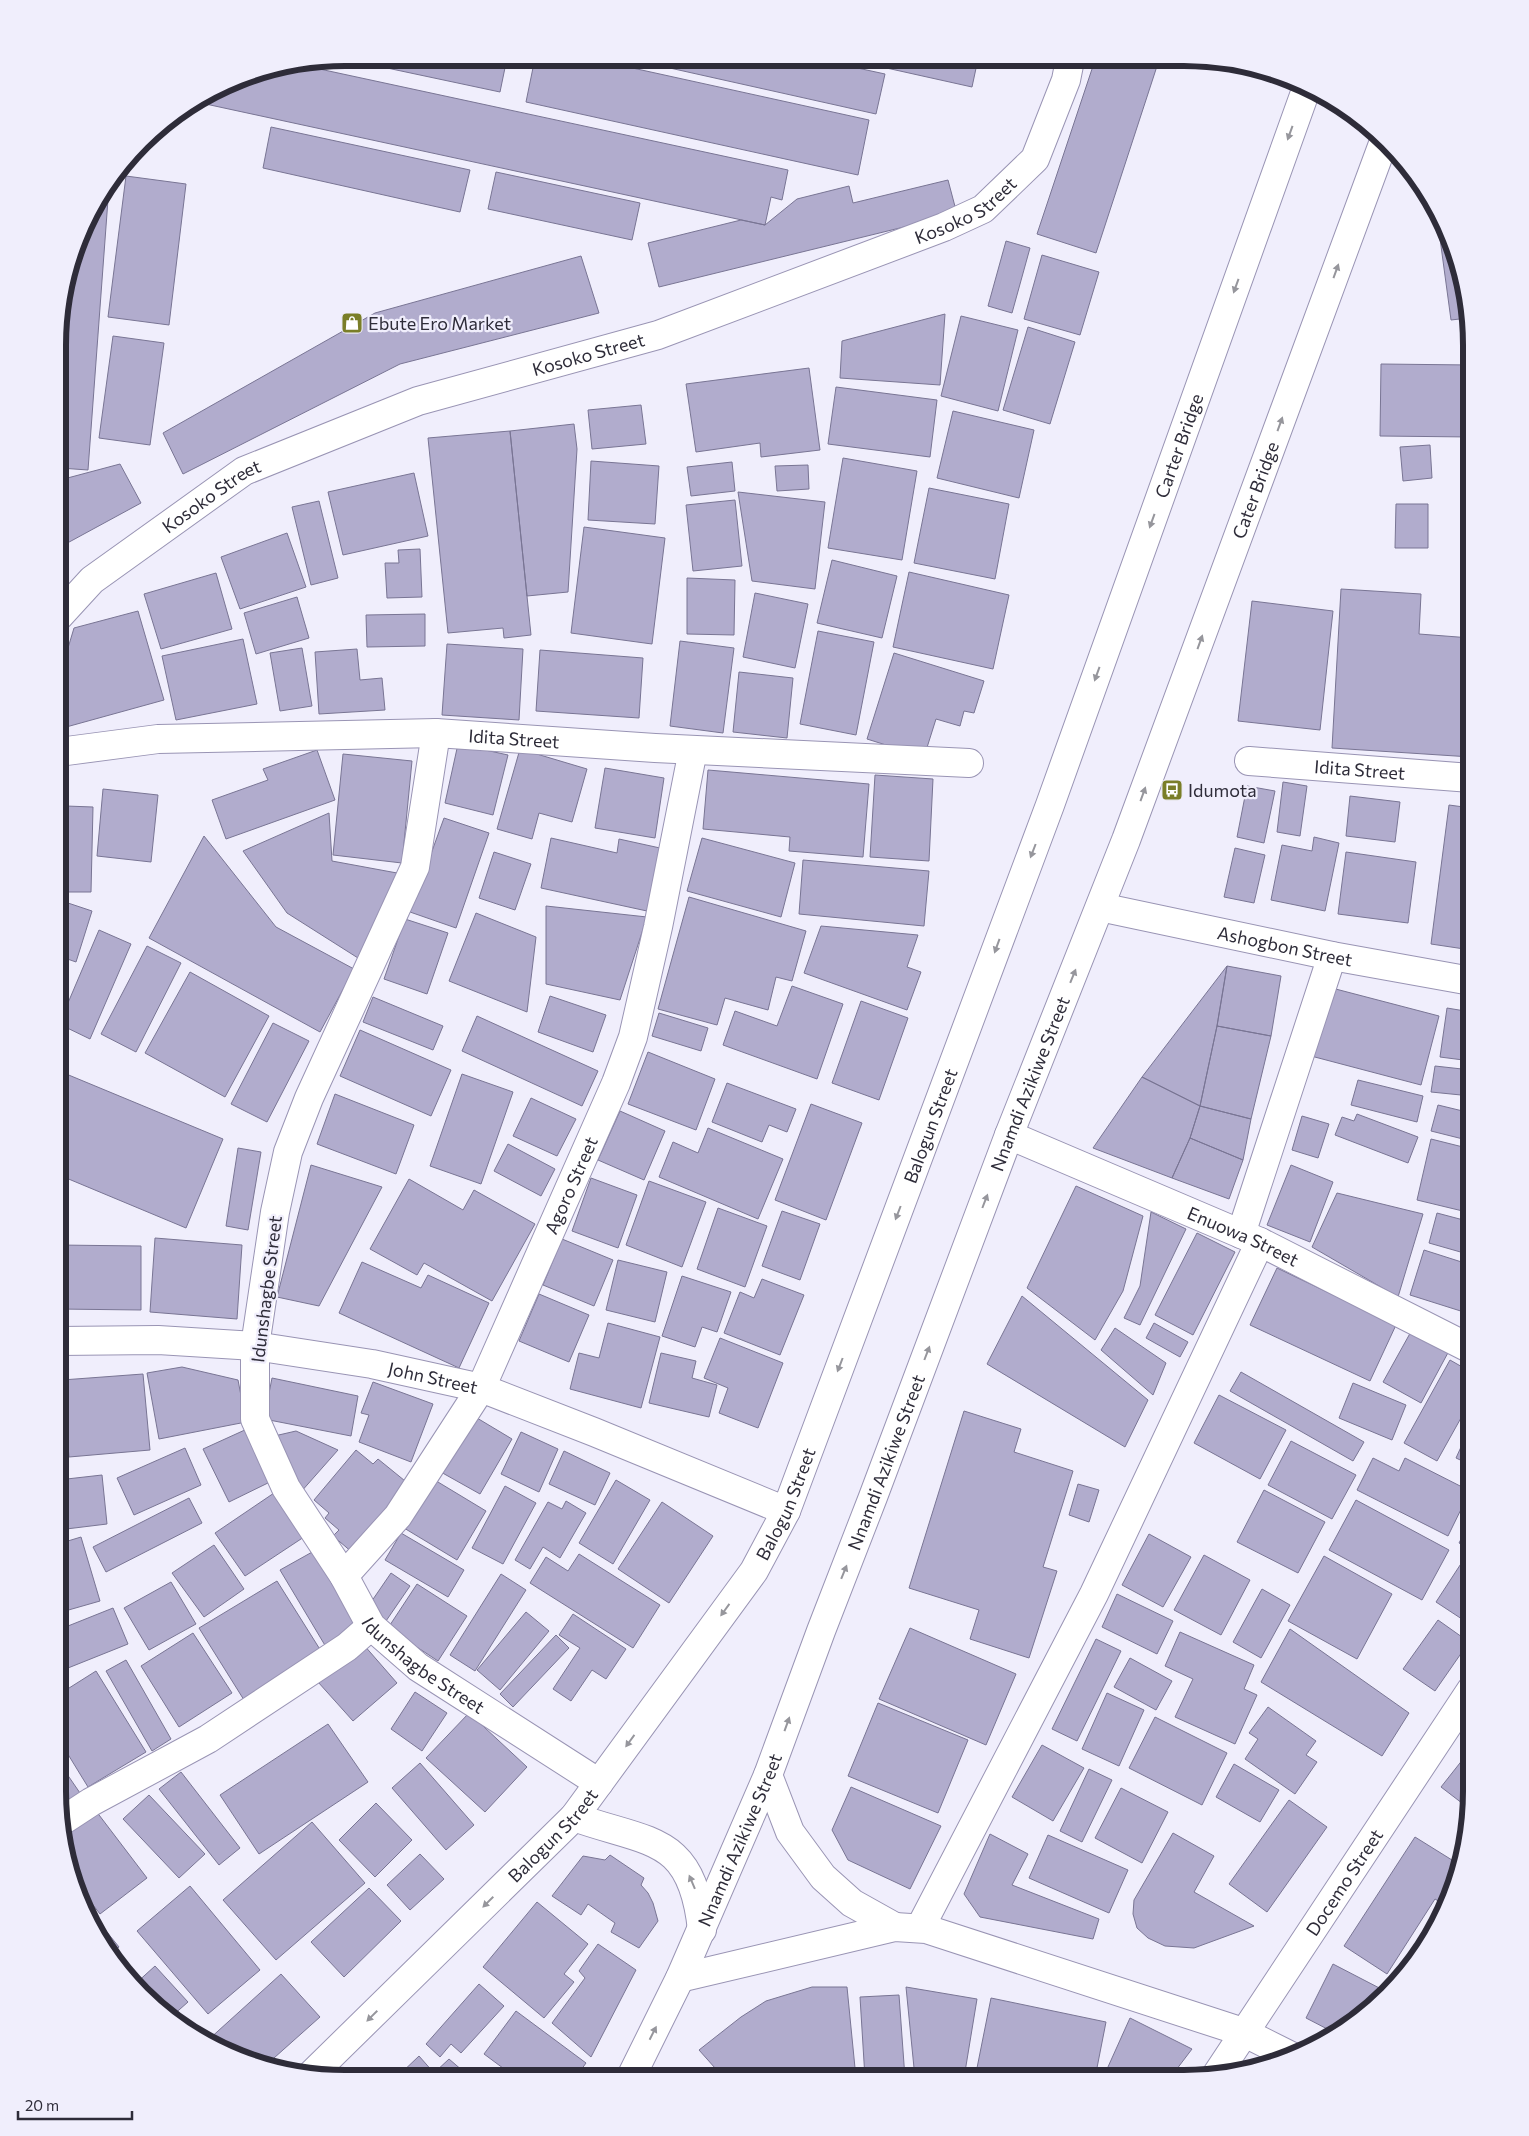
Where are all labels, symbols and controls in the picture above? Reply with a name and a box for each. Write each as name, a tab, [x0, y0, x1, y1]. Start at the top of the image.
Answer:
one-way arrow	[1286, 125, 1293, 140]
street label: Kosoko Street	[911, 172, 1021, 248]
one-way arrow	[1332, 263, 1340, 278]
one-way arrow	[1231, 279, 1239, 294]
shop icon: Ebute Ero Market	[340, 311, 364, 335]
place label: Ebute Ero Market	[368, 312, 511, 334]
street label: Kosoko Street	[530, 328, 647, 380]
street label: Carter Bridge	[1150, 391, 1207, 501]
one-way arrow	[1277, 416, 1284, 431]
street label: Cater Bridge	[1227, 438, 1283, 542]
street label: Kosoko Street	[157, 454, 264, 537]
one-way arrow	[1147, 514, 1155, 529]
one-way arrow	[1197, 634, 1204, 649]
one-way arrow	[1093, 667, 1100, 682]
street label: Idita Street	[468, 724, 560, 752]
street label: Idita Street	[1313, 755, 1406, 784]
bus stop icon: Idumota	[1160, 778, 1184, 802]
place label: Idumota	[1188, 779, 1257, 801]
one-way arrow	[1139, 786, 1147, 801]
one-way arrow	[1028, 844, 1036, 858]
street label: Ashogbon Street	[1215, 921, 1354, 970]
one-way arrow	[993, 938, 1000, 953]
one-way arrow	[1069, 969, 1077, 983]
street label: Nnamdi Azikiwe Street	[985, 993, 1074, 1174]
street label: Balogun Street	[899, 1065, 962, 1186]
street label: Agoro Street	[540, 1133, 602, 1237]
one-way arrow	[981, 1193, 989, 1208]
street label: Enuowa Street	[1184, 1201, 1302, 1271]
one-way arrow	[894, 1206, 902, 1221]
street label: Idunshagbe Street	[246, 1214, 286, 1364]
one-way arrow	[924, 1346, 932, 1360]
street label: John Street	[386, 1357, 480, 1398]
one-way arrow	[836, 1358, 844, 1372]
street label: Nnamdi Azikiwe Street	[843, 1371, 929, 1553]
street label: Balogun Street	[751, 1445, 820, 1564]
one-way arrow	[840, 1564, 848, 1579]
one-way arrow	[720, 1603, 731, 1616]
street label: Idunshagbe Street	[357, 1613, 489, 1718]
one-way arrow	[783, 1716, 791, 1731]
one-way arrow	[624, 1734, 635, 1747]
street label: Nnamdi Azikiwe Street	[693, 1750, 786, 1930]
street label: Balogun Street	[503, 1784, 602, 1887]
street label: Docemo Street	[1301, 1825, 1387, 1940]
one-way arrow	[688, 1874, 696, 1889]
one-way arrow	[482, 1896, 494, 1908]
one-way arrow	[366, 2010, 378, 2022]
one-way arrow	[649, 2026, 657, 2041]
scale bar	[18, 2088, 131, 2120]
text: 20 m	[25, 2096, 59, 2114]

